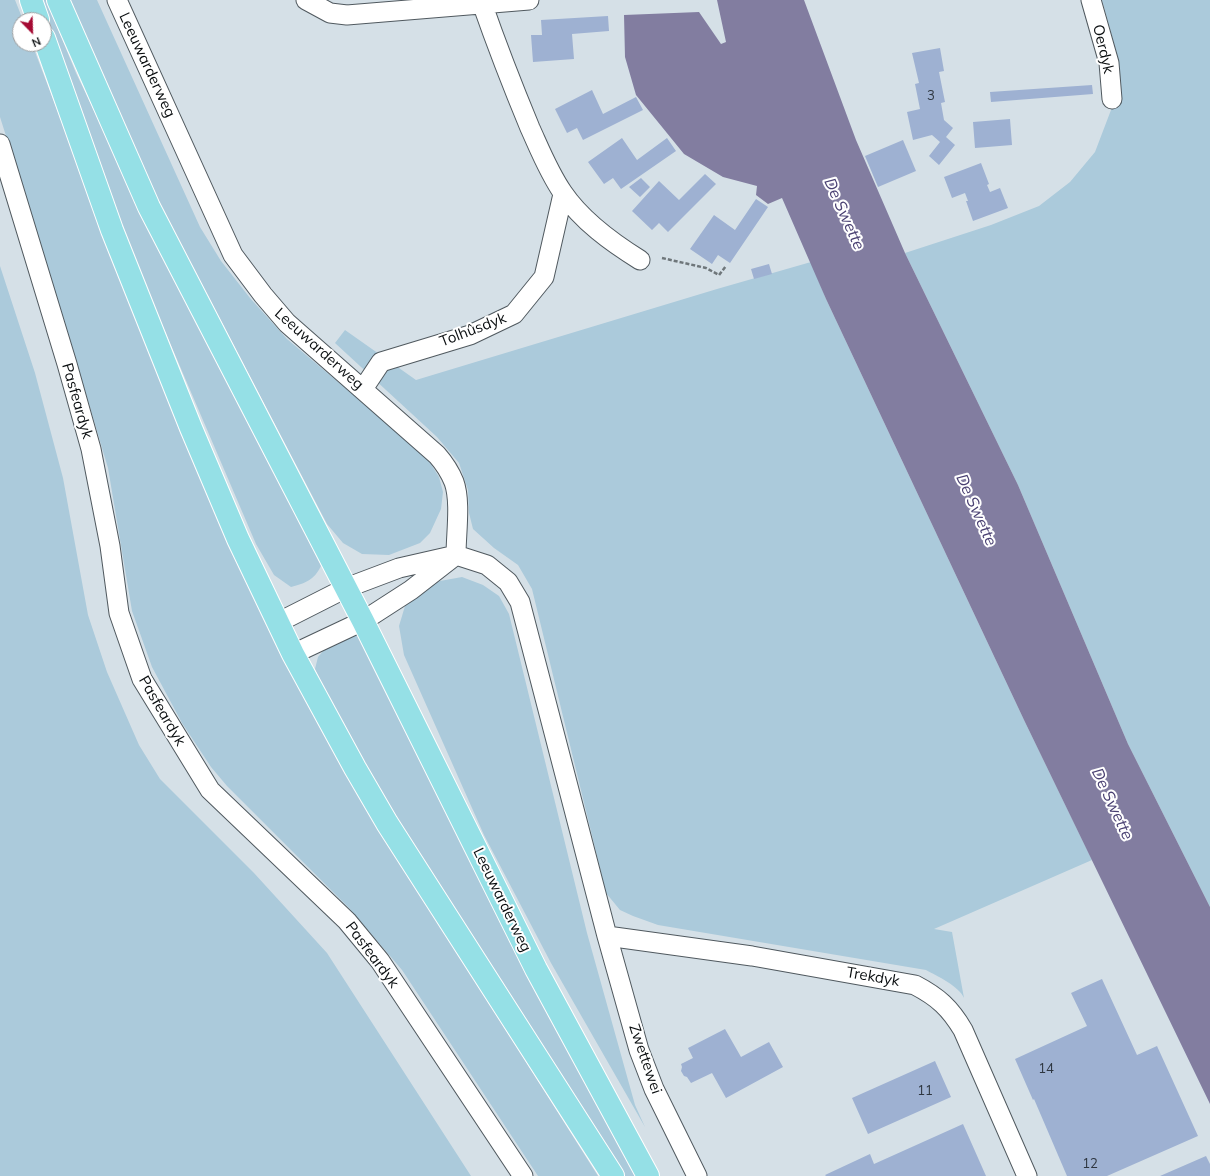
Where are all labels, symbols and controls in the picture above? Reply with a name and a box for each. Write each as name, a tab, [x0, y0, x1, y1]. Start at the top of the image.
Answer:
street label: Leeuwarderweg	[115, 10, 179, 120]
north arrow	[12, 12, 52, 52]
street label: Oerdyk	[1089, 23, 1117, 75]
text: N	[30, 34, 43, 50]
house number: 3	[927, 88, 935, 104]
water label: De Swette	[820, 175, 868, 253]
street label: Leeuwarderweg	[271, 304, 367, 394]
street label: Tolhûsdyk	[437, 309, 509, 351]
street label: Pasfeardyk	[58, 361, 96, 441]
water label: De Swette	[952, 471, 1000, 549]
street label: Pasfeardyk	[135, 673, 189, 749]
water label: De Swette	[1087, 765, 1137, 843]
street label: Leeuwarderweg	[469, 845, 535, 955]
street label: Pasfeardyk	[341, 918, 403, 992]
street label: Trekdyk	[845, 963, 901, 991]
street label: Zwettewei	[625, 1022, 665, 1096]
house number: 14	[1038, 1061, 1054, 1077]
house number: 11	[917, 1083, 933, 1099]
house number: 12	[1082, 1156, 1098, 1172]

